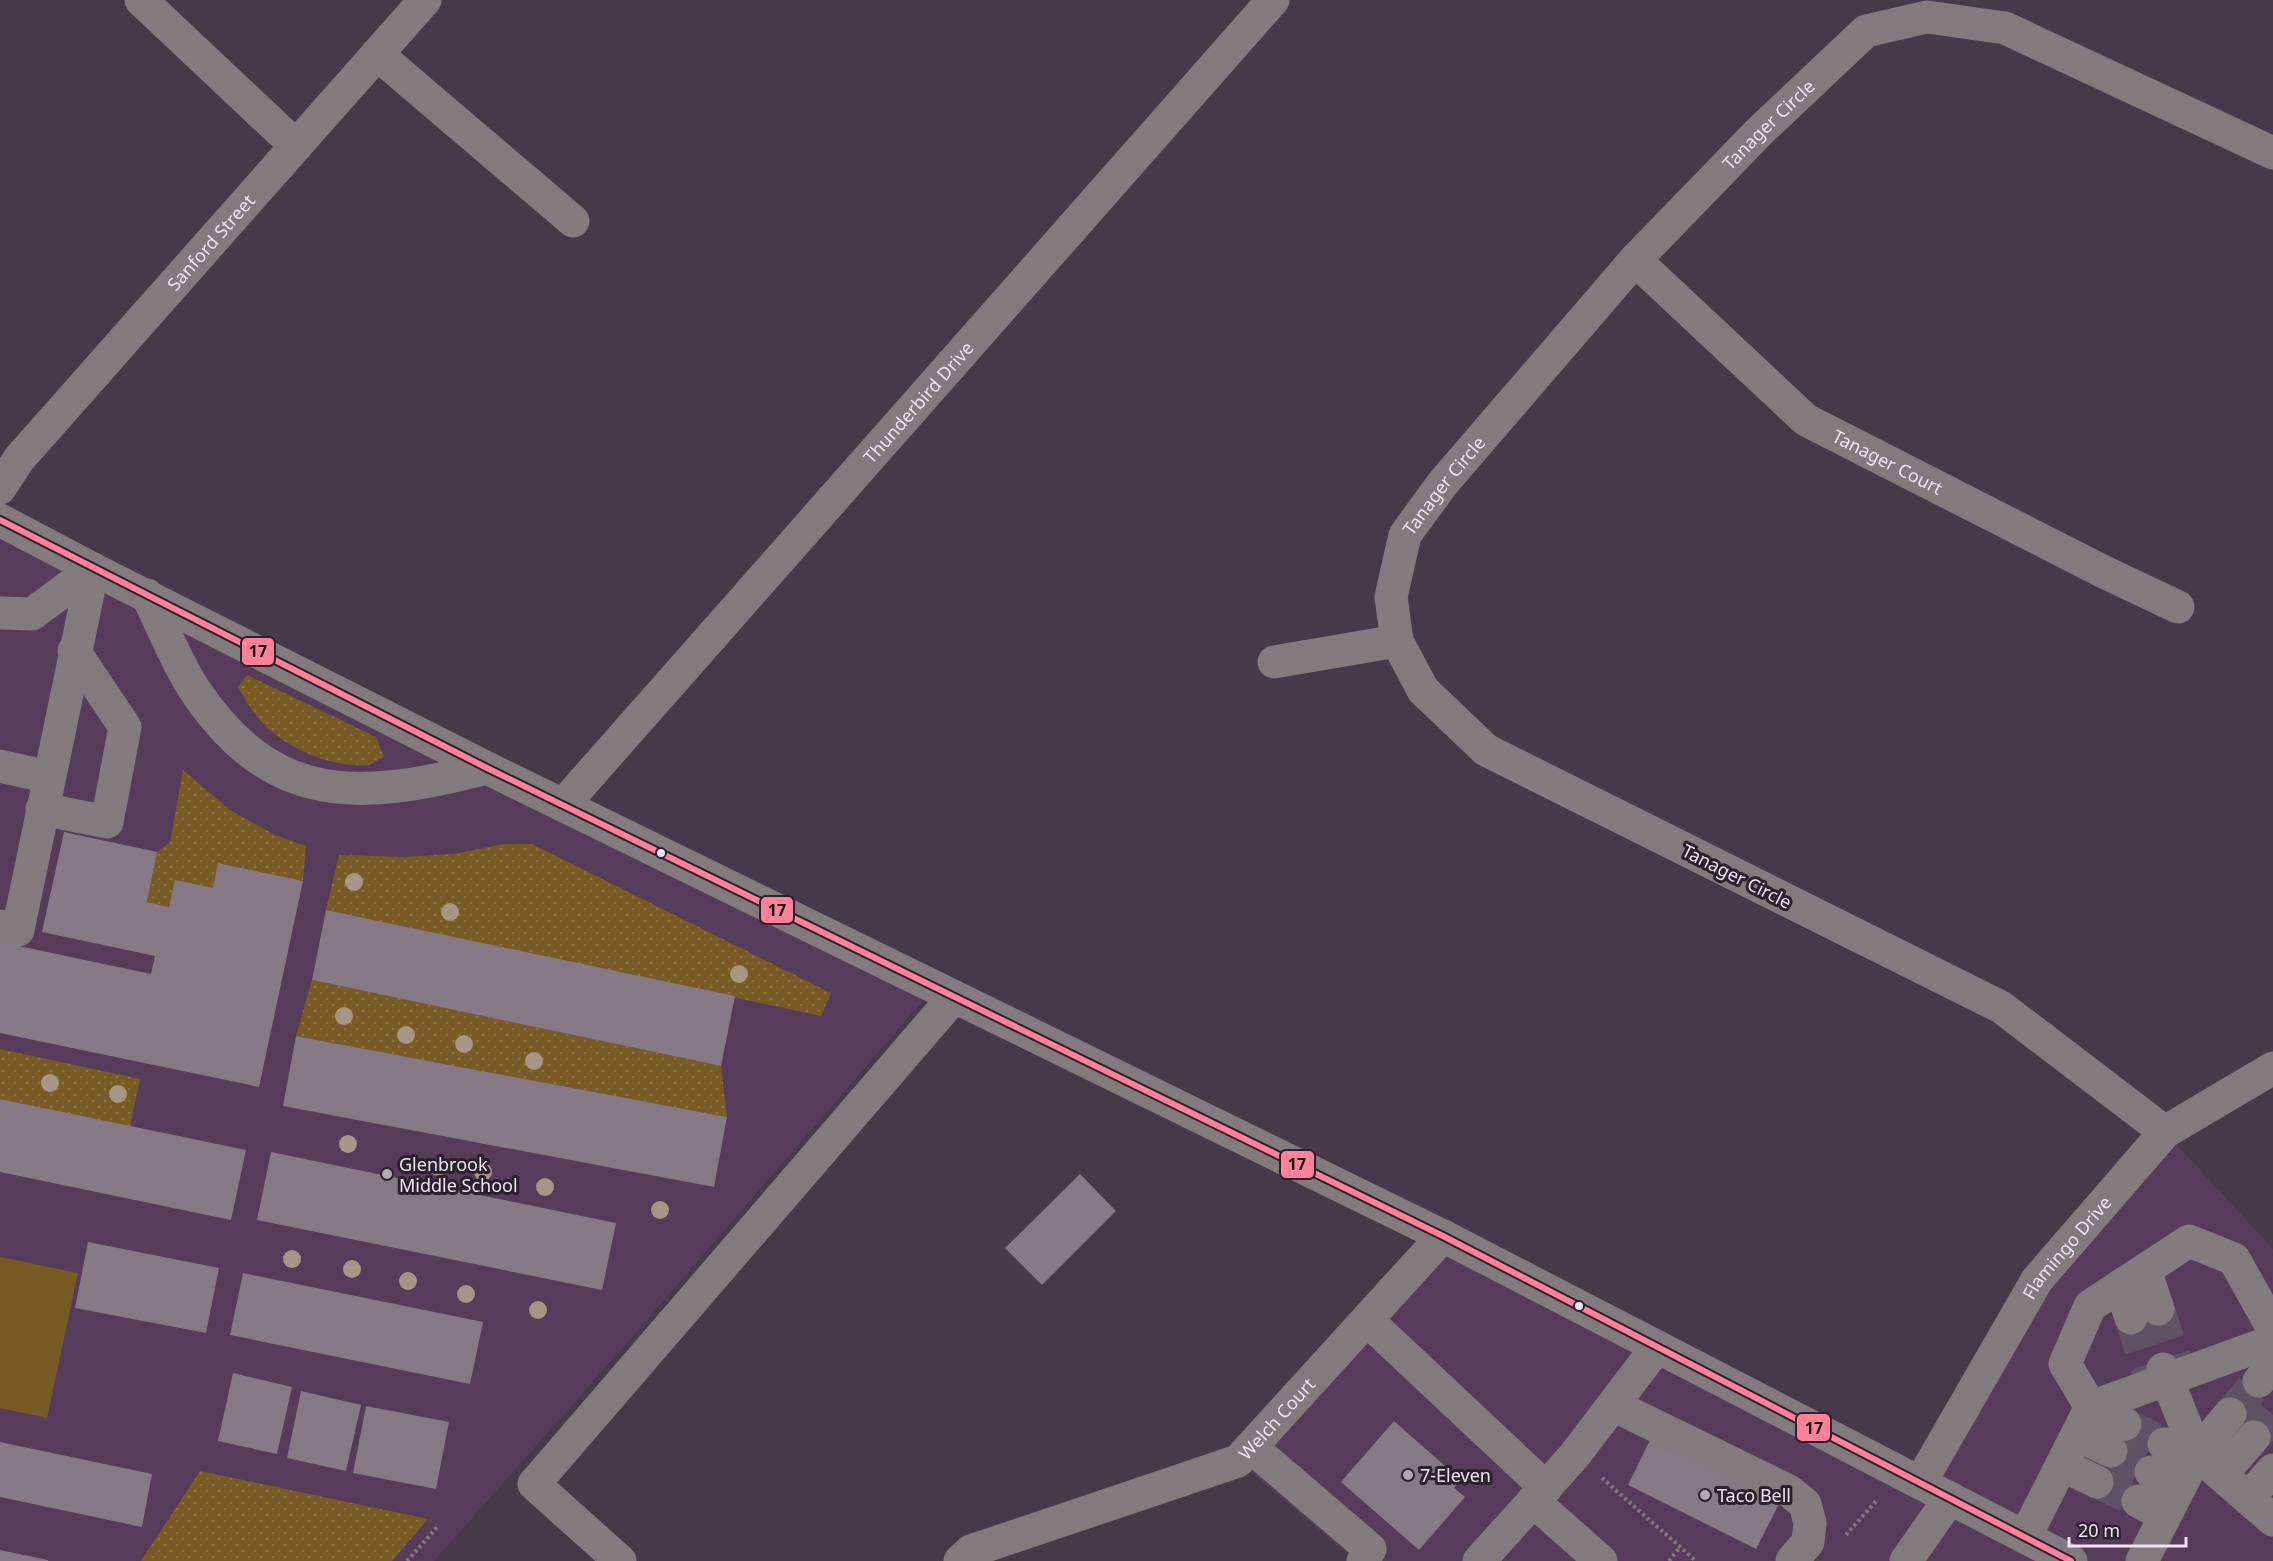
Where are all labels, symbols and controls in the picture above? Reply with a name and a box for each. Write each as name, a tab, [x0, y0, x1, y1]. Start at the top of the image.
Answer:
street label: Tanager Circle	[1717, 74, 1819, 175]
street label: Sanford Street	[162, 189, 260, 296]
street label: Thunderbird Drive	[858, 336, 979, 468]
street label: Tanager Court	[1829, 424, 1947, 500]
street label: Tanager Circle	[1397, 431, 1490, 540]
line badge: 17	[241, 637, 275, 666]
text: 17	[249, 640, 267, 662]
street label: Tanager Circle	[1678, 838, 1796, 914]
unlabelled marker	[655, 847, 667, 859]
line badge: 17	[760, 896, 794, 924]
text: 17	[768, 899, 786, 921]
line badge: 17	[1280, 1150, 1315, 1179]
place label: Glenbrook Middle School	[399, 1152, 518, 1197]
text: 17	[1288, 1153, 1306, 1175]
marker: Glenbrook Middle School	[380, 1167, 394, 1181]
street label: Flamingo Drive	[2016, 1191, 2117, 1304]
unlabelled marker	[1573, 1300, 1585, 1312]
street label: Welch Court	[1233, 1372, 1321, 1465]
line badge: 17	[1796, 1413, 1831, 1442]
text: 17	[1805, 1417, 1823, 1439]
place label: 7-Eleven	[1420, 1463, 1491, 1487]
marker: 7-Eleven	[1401, 1468, 1415, 1482]
place label: Taco Bell	[1717, 1483, 1791, 1507]
marker: Taco Bell	[1698, 1488, 1712, 1502]
scale bar	[2069, 1510, 2186, 1548]
text: 20 m	[2078, 1518, 2120, 1542]

